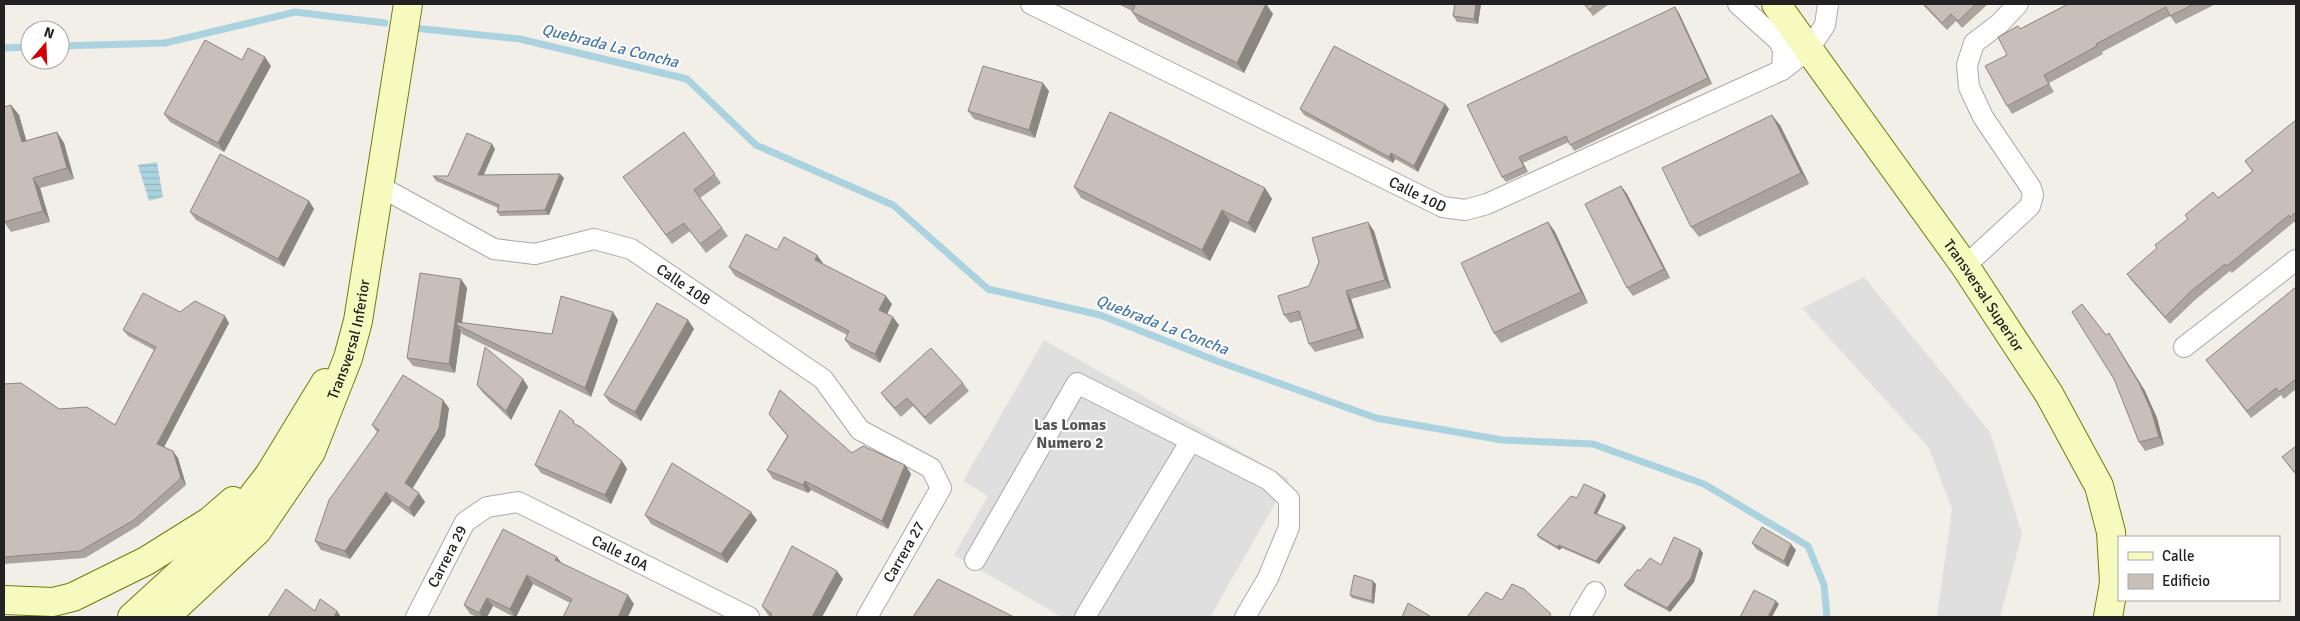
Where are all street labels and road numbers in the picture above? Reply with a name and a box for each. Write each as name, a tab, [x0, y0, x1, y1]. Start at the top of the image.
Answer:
street label: Calle 10D	[1386, 173, 1449, 216]
street label: Transversal Superior	[1940, 236, 2028, 355]
street label: Calle 10B	[653, 260, 714, 309]
street label: Transversal Inferior	[324, 278, 374, 402]
street label: Carrera 27	[879, 518, 929, 586]
street label: Carrera 29	[424, 522, 471, 591]
street label: Calle 10A	[589, 531, 652, 575]

